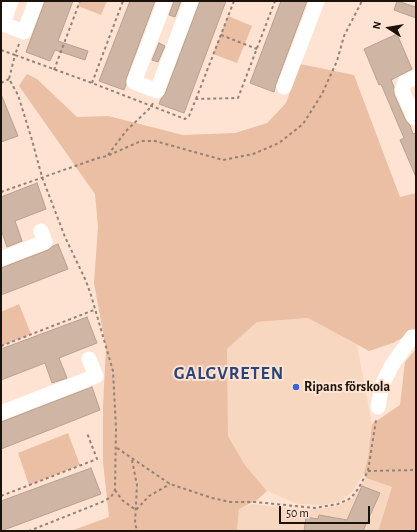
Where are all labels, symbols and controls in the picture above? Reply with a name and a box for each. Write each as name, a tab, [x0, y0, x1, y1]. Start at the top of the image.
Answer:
north arrow	[369, 8, 409, 48]
text: N	[371, 21, 383, 30]
district label: GALGVRETEN	[174, 363, 284, 385]
place label: Ripans förskola	[304, 379, 390, 395]
marker: Ripans förskola	[291, 382, 301, 392]
scale bar	[281, 498, 372, 524]
text: 50 m	[286, 507, 309, 519]

